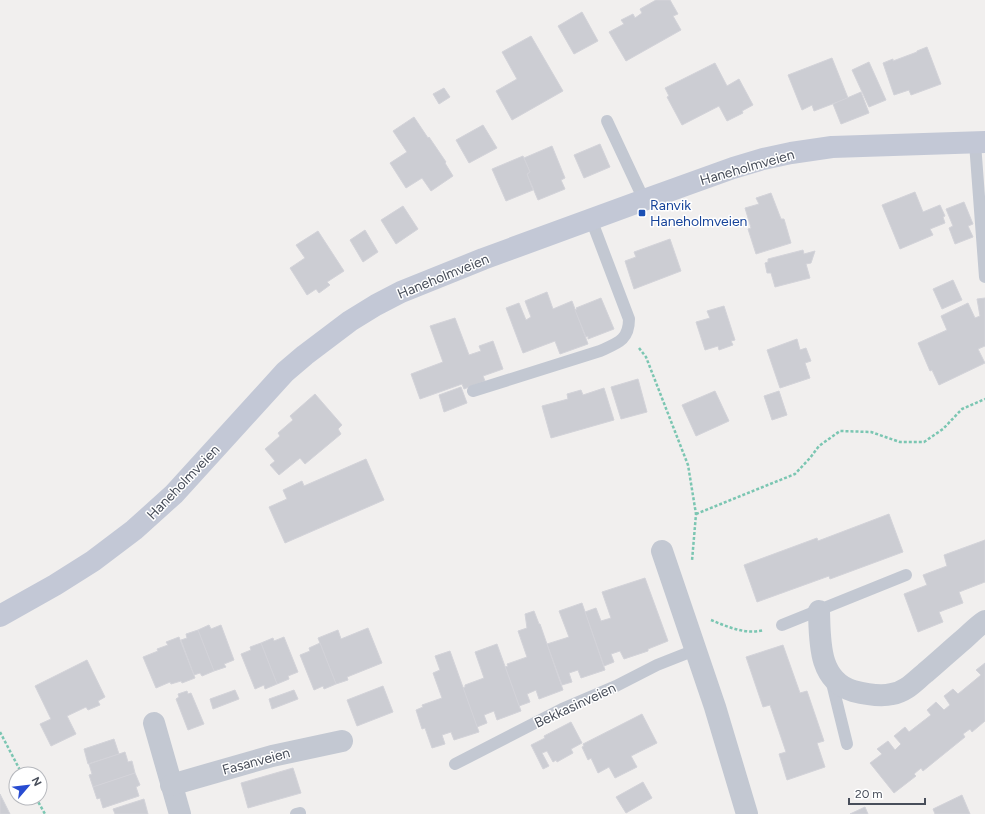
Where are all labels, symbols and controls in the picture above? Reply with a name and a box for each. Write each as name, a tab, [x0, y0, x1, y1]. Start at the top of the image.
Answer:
street label: Haneholmveien	[698, 146, 796, 189]
place label: Ranvik Haneholmveien	[650, 197, 748, 230]
marker: Ranvik Haneholmveien	[637, 208, 647, 218]
street label: Haneholmveien	[395, 250, 492, 303]
street label: Haneholmveien	[143, 441, 223, 523]
street label: Bekkasinveien	[532, 679, 619, 732]
street label: Fasanveien	[220, 744, 292, 779]
north arrow	[8, 766, 48, 806]
text: N	[29, 775, 44, 788]
scale bar	[849, 780, 925, 806]
text: 20 m	[855, 787, 883, 801]

